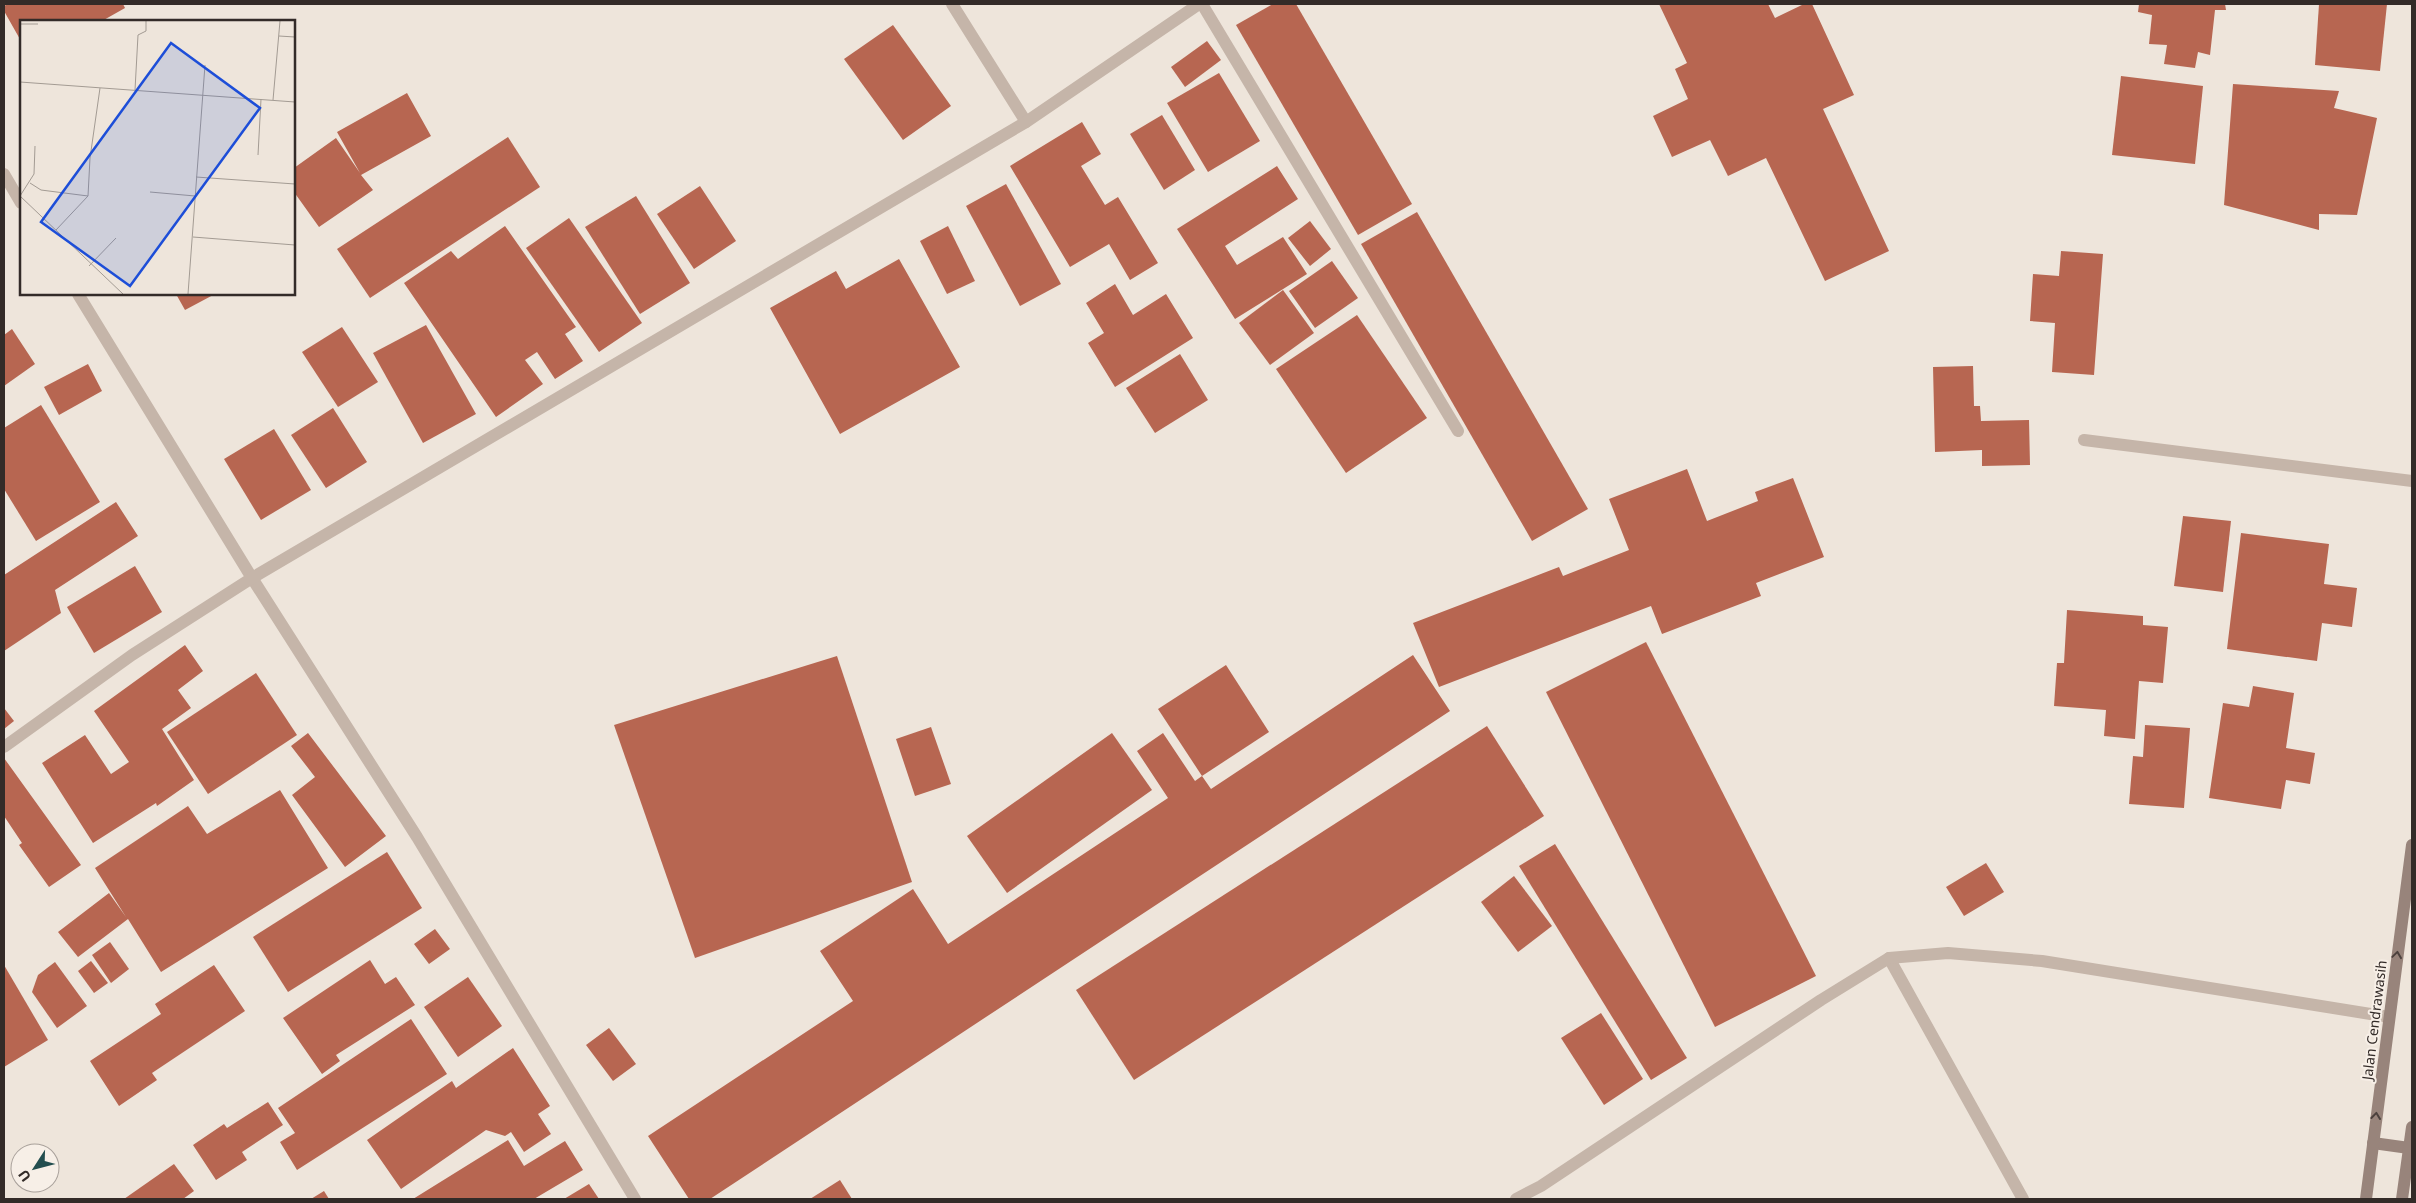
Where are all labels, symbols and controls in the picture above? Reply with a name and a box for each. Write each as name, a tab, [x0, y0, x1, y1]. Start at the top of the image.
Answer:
inset map	[20, 20, 295, 295]
one-way arrow	[2392, 951, 2402, 959]
street label: Jalan Cendrawasih	[2357, 959, 2391, 1083]
one-way arrow	[2371, 1112, 2381, 1120]
north arrow	[10, 1143, 60, 1193]
text: U	[13, 1166, 35, 1186]

